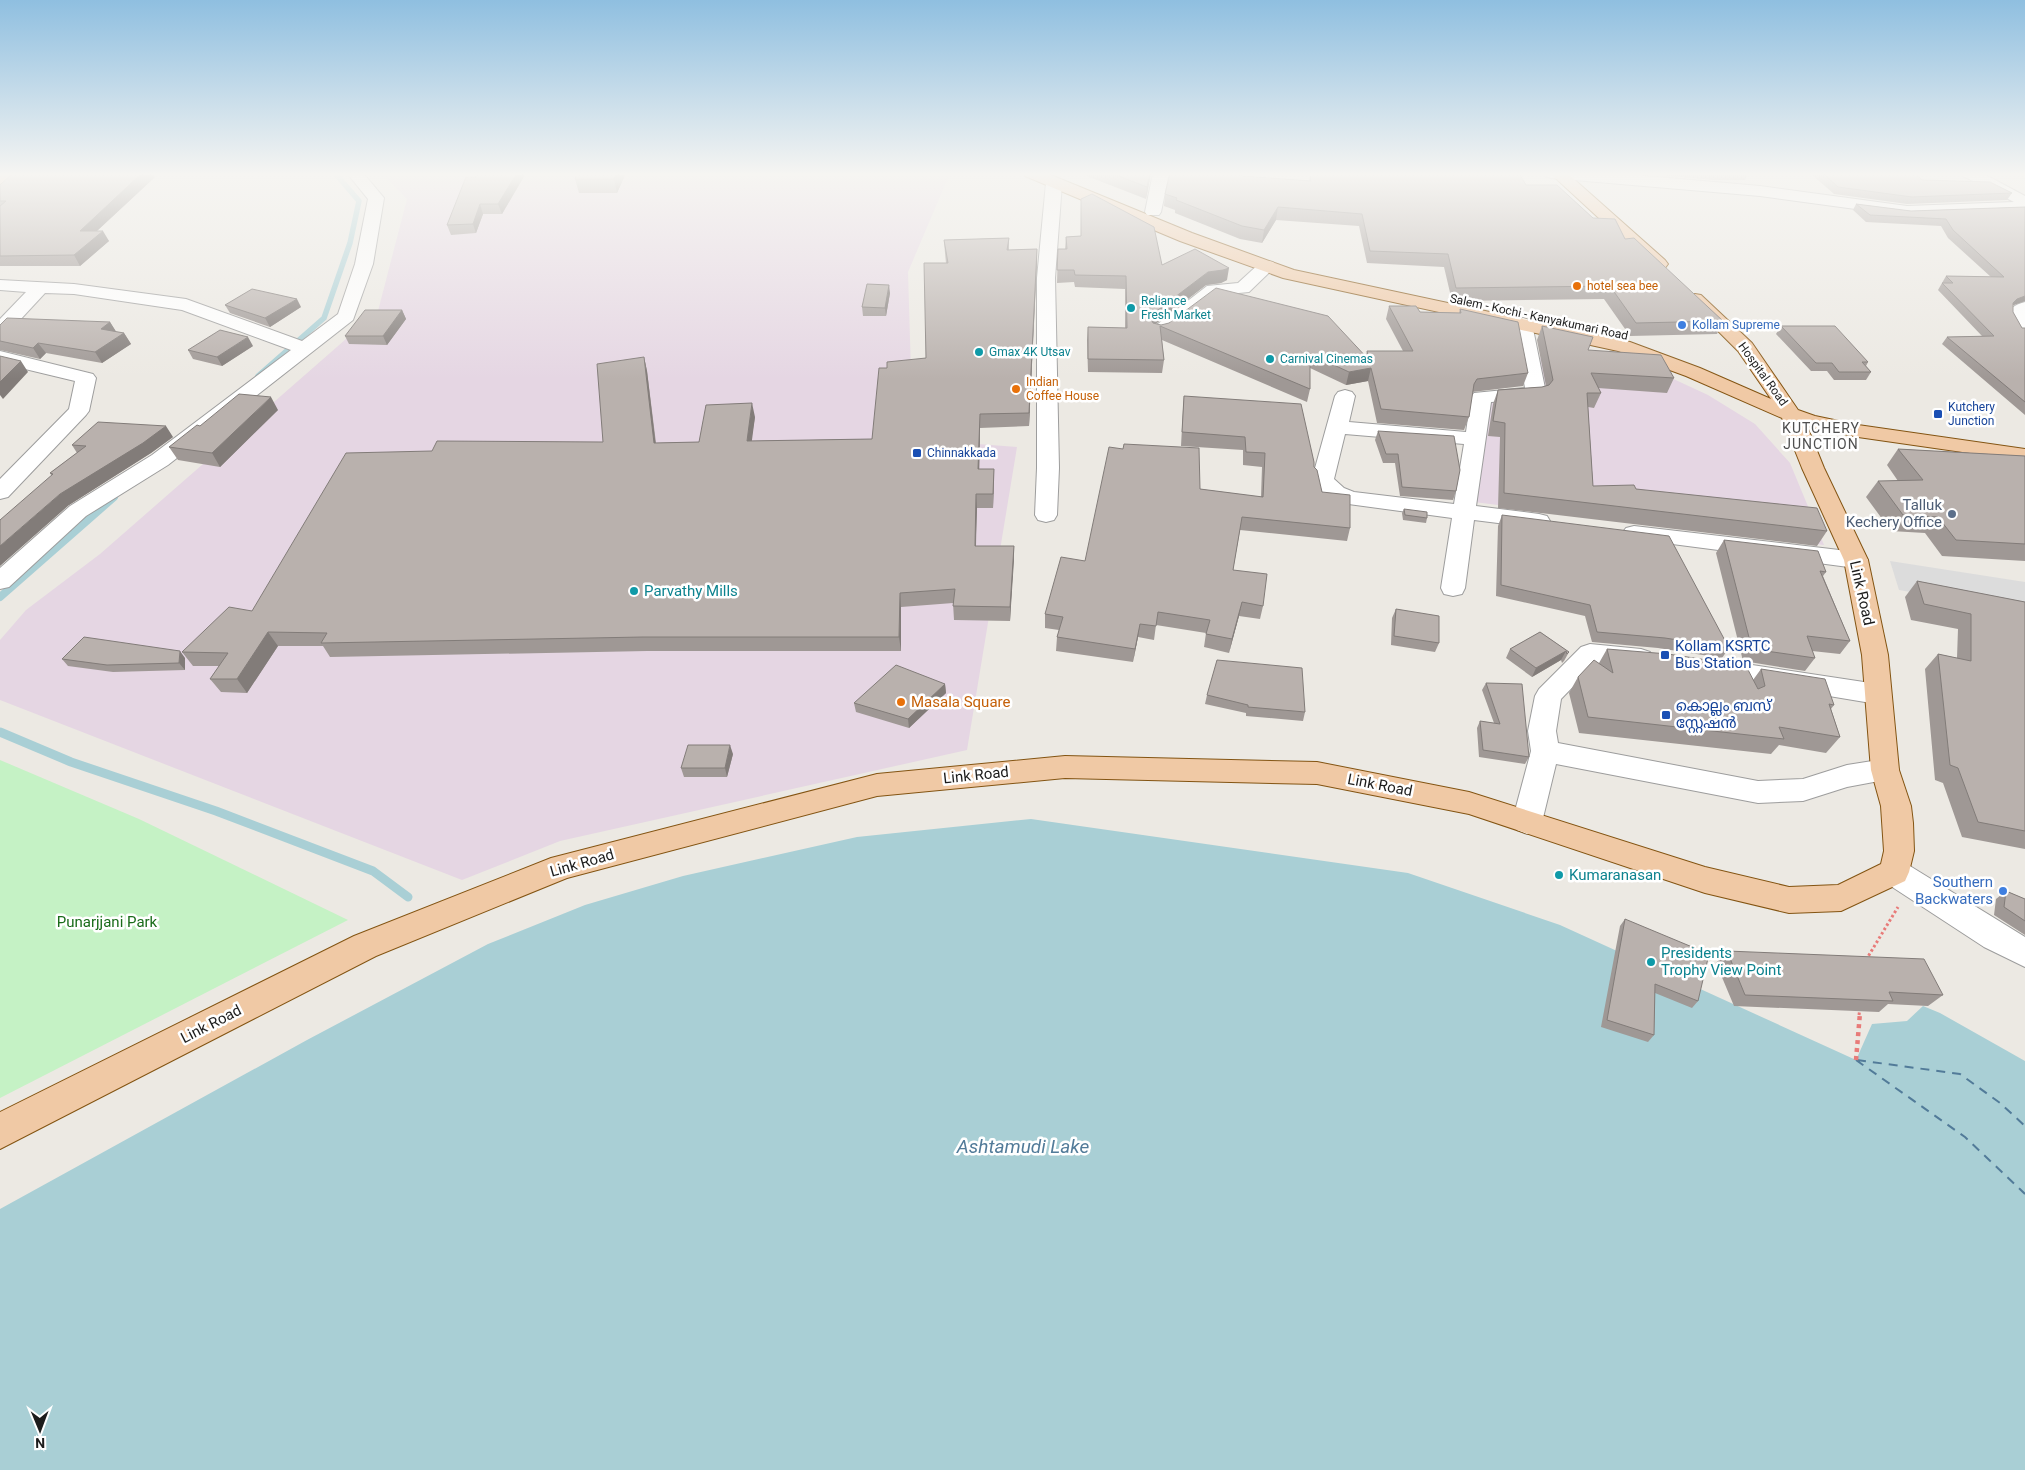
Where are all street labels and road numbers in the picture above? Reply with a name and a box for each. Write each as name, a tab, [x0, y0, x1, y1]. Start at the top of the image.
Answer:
street label: Salem - Kochi - Kanyakumari Road	[1449, 291, 1629, 343]
street label: Hospital Road	[1735, 339, 1791, 409]
street label: Link Road	[1846, 559, 1878, 627]
street label: Link Road	[942, 763, 1010, 787]
street label: Link Road	[1346, 770, 1414, 800]
street label: Link Road	[548, 845, 616, 881]
street label: Link Road	[178, 1001, 244, 1047]

